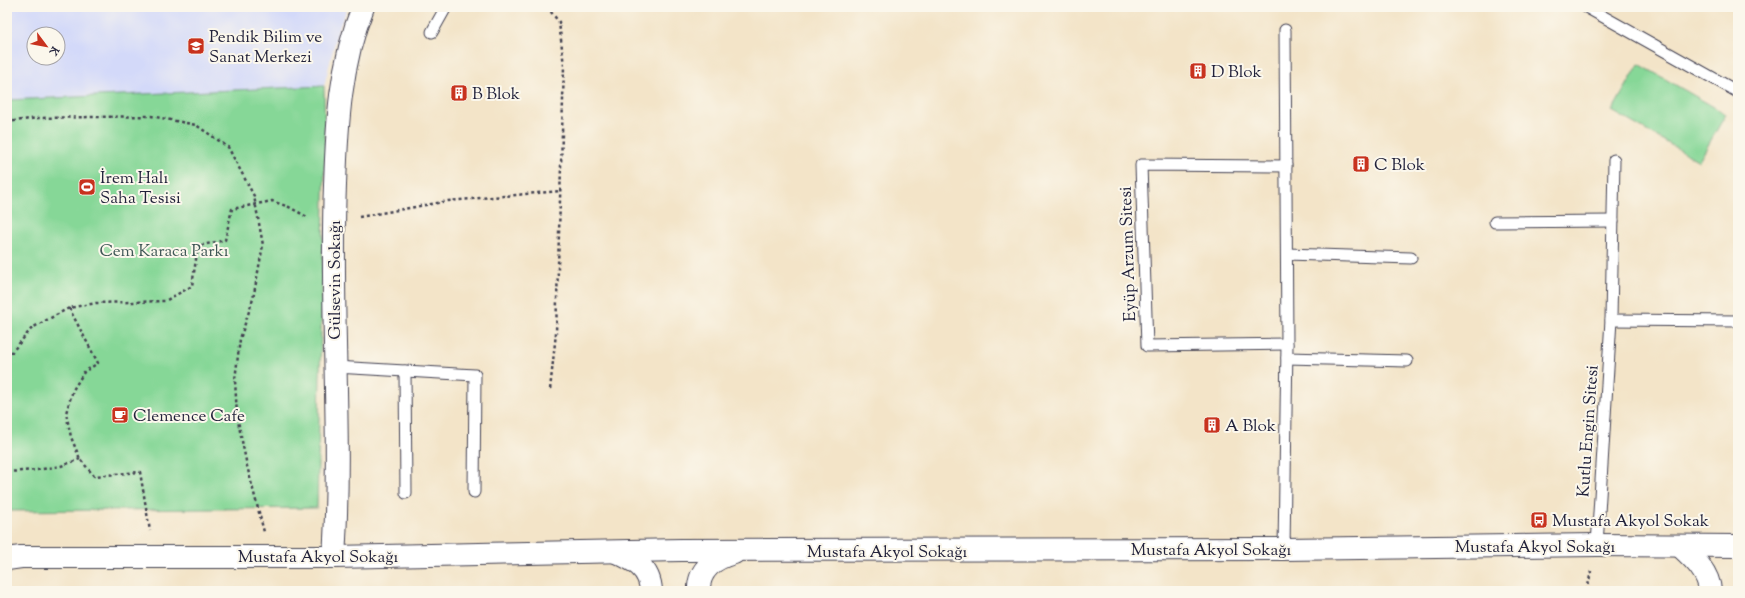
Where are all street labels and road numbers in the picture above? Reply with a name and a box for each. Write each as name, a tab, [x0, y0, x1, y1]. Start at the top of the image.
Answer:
street label: Eyüp Arzum Sitesi	[1115, 186, 1143, 322]
street label: Gülsevin Sokağı	[324, 220, 348, 340]
street label: Kutlu Engin Sitesi	[1572, 364, 1606, 498]
street label: Mustafa Akyol Sokağı	[1455, 536, 1615, 560]
street label: Mustafa Akyol Sokağı	[1131, 539, 1291, 563]
street label: Mustafa Akyol Sokağı	[807, 541, 967, 565]
street label: Mustafa Akyol Sokağı	[238, 546, 398, 570]

